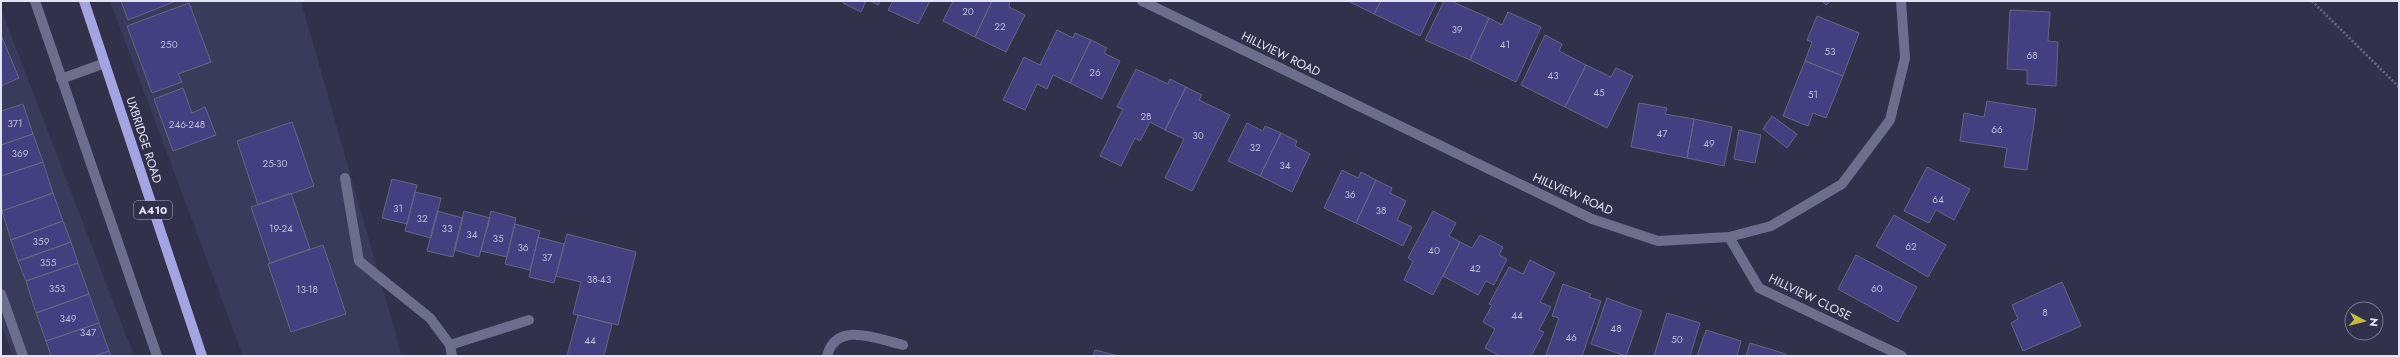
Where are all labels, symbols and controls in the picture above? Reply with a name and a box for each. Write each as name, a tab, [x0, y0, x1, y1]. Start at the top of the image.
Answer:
house number: 20	[962, 4, 974, 19]
house number: 22	[994, 19, 1006, 34]
house number: 39	[1451, 22, 1463, 37]
street label: HILLVIEW ROAD	[1238, 27, 1324, 81]
house number: 250	[160, 37, 178, 52]
house number: 41	[1500, 37, 1510, 52]
house number: 53	[1824, 44, 1836, 59]
house number: 68	[2026, 48, 2038, 63]
house number: 26	[1089, 65, 1101, 80]
house number: 43	[1547, 68, 1559, 83]
house number: 45	[1593, 85, 1605, 100]
house number: 51	[1808, 87, 1818, 102]
street label: UXBRIDGE ROAD	[122, 94, 166, 186]
house number: 28	[1140, 109, 1152, 124]
house number: 371	[7, 116, 23, 131]
house number: 246-248	[169, 117, 205, 132]
house number: 66	[1991, 122, 2003, 137]
house number: 47	[1656, 126, 1668, 141]
house number: 30	[1192, 128, 1204, 143]
house number: 49	[1703, 136, 1715, 151]
house number: 32	[1249, 140, 1261, 155]
house number: 369	[12, 146, 29, 161]
house number: 25-30	[263, 156, 287, 171]
house number: 34	[1279, 158, 1291, 173]
street label: HILLVIEW ROAD	[1530, 168, 1616, 220]
house number: 36	[1344, 187, 1356, 202]
house number: 64	[1932, 192, 1944, 207]
road number: A410	[134, 201, 172, 219]
house number: 31	[393, 201, 403, 216]
house number: 38	[1376, 203, 1386, 218]
house number: 32	[416, 211, 428, 226]
house number: 19-24	[269, 221, 293, 236]
house number: 33	[442, 221, 453, 236]
house number: 34	[466, 227, 478, 242]
house number: 35	[492, 231, 504, 246]
house number: 359	[33, 234, 50, 249]
house number: 62	[1905, 239, 1917, 254]
house number: 36	[517, 240, 529, 255]
house number: 40	[1428, 243, 1440, 258]
house number: 37	[542, 250, 553, 265]
house number: 355	[40, 255, 57, 270]
house number: 42	[1469, 261, 1481, 276]
street label: HILLVIEW CLOSE	[1766, 269, 1854, 325]
house number: 38-43	[587, 272, 612, 287]
house number: 353	[49, 281, 66, 296]
house number: 60	[1871, 281, 1883, 296]
house number: 13-18	[296, 282, 318, 297]
north arrow	[2344, 301, 2384, 341]
house number: 8	[2042, 305, 2048, 320]
house number: 44	[1511, 308, 1523, 323]
house number: 349	[59, 311, 77, 326]
text: N	[2365, 317, 2382, 328]
house number: 48	[1610, 321, 1622, 336]
house number: 347	[80, 325, 97, 340]
house number: 46	[1565, 330, 1577, 345]
house number: 50	[1671, 332, 1683, 347]
house number: 44	[584, 333, 596, 348]

